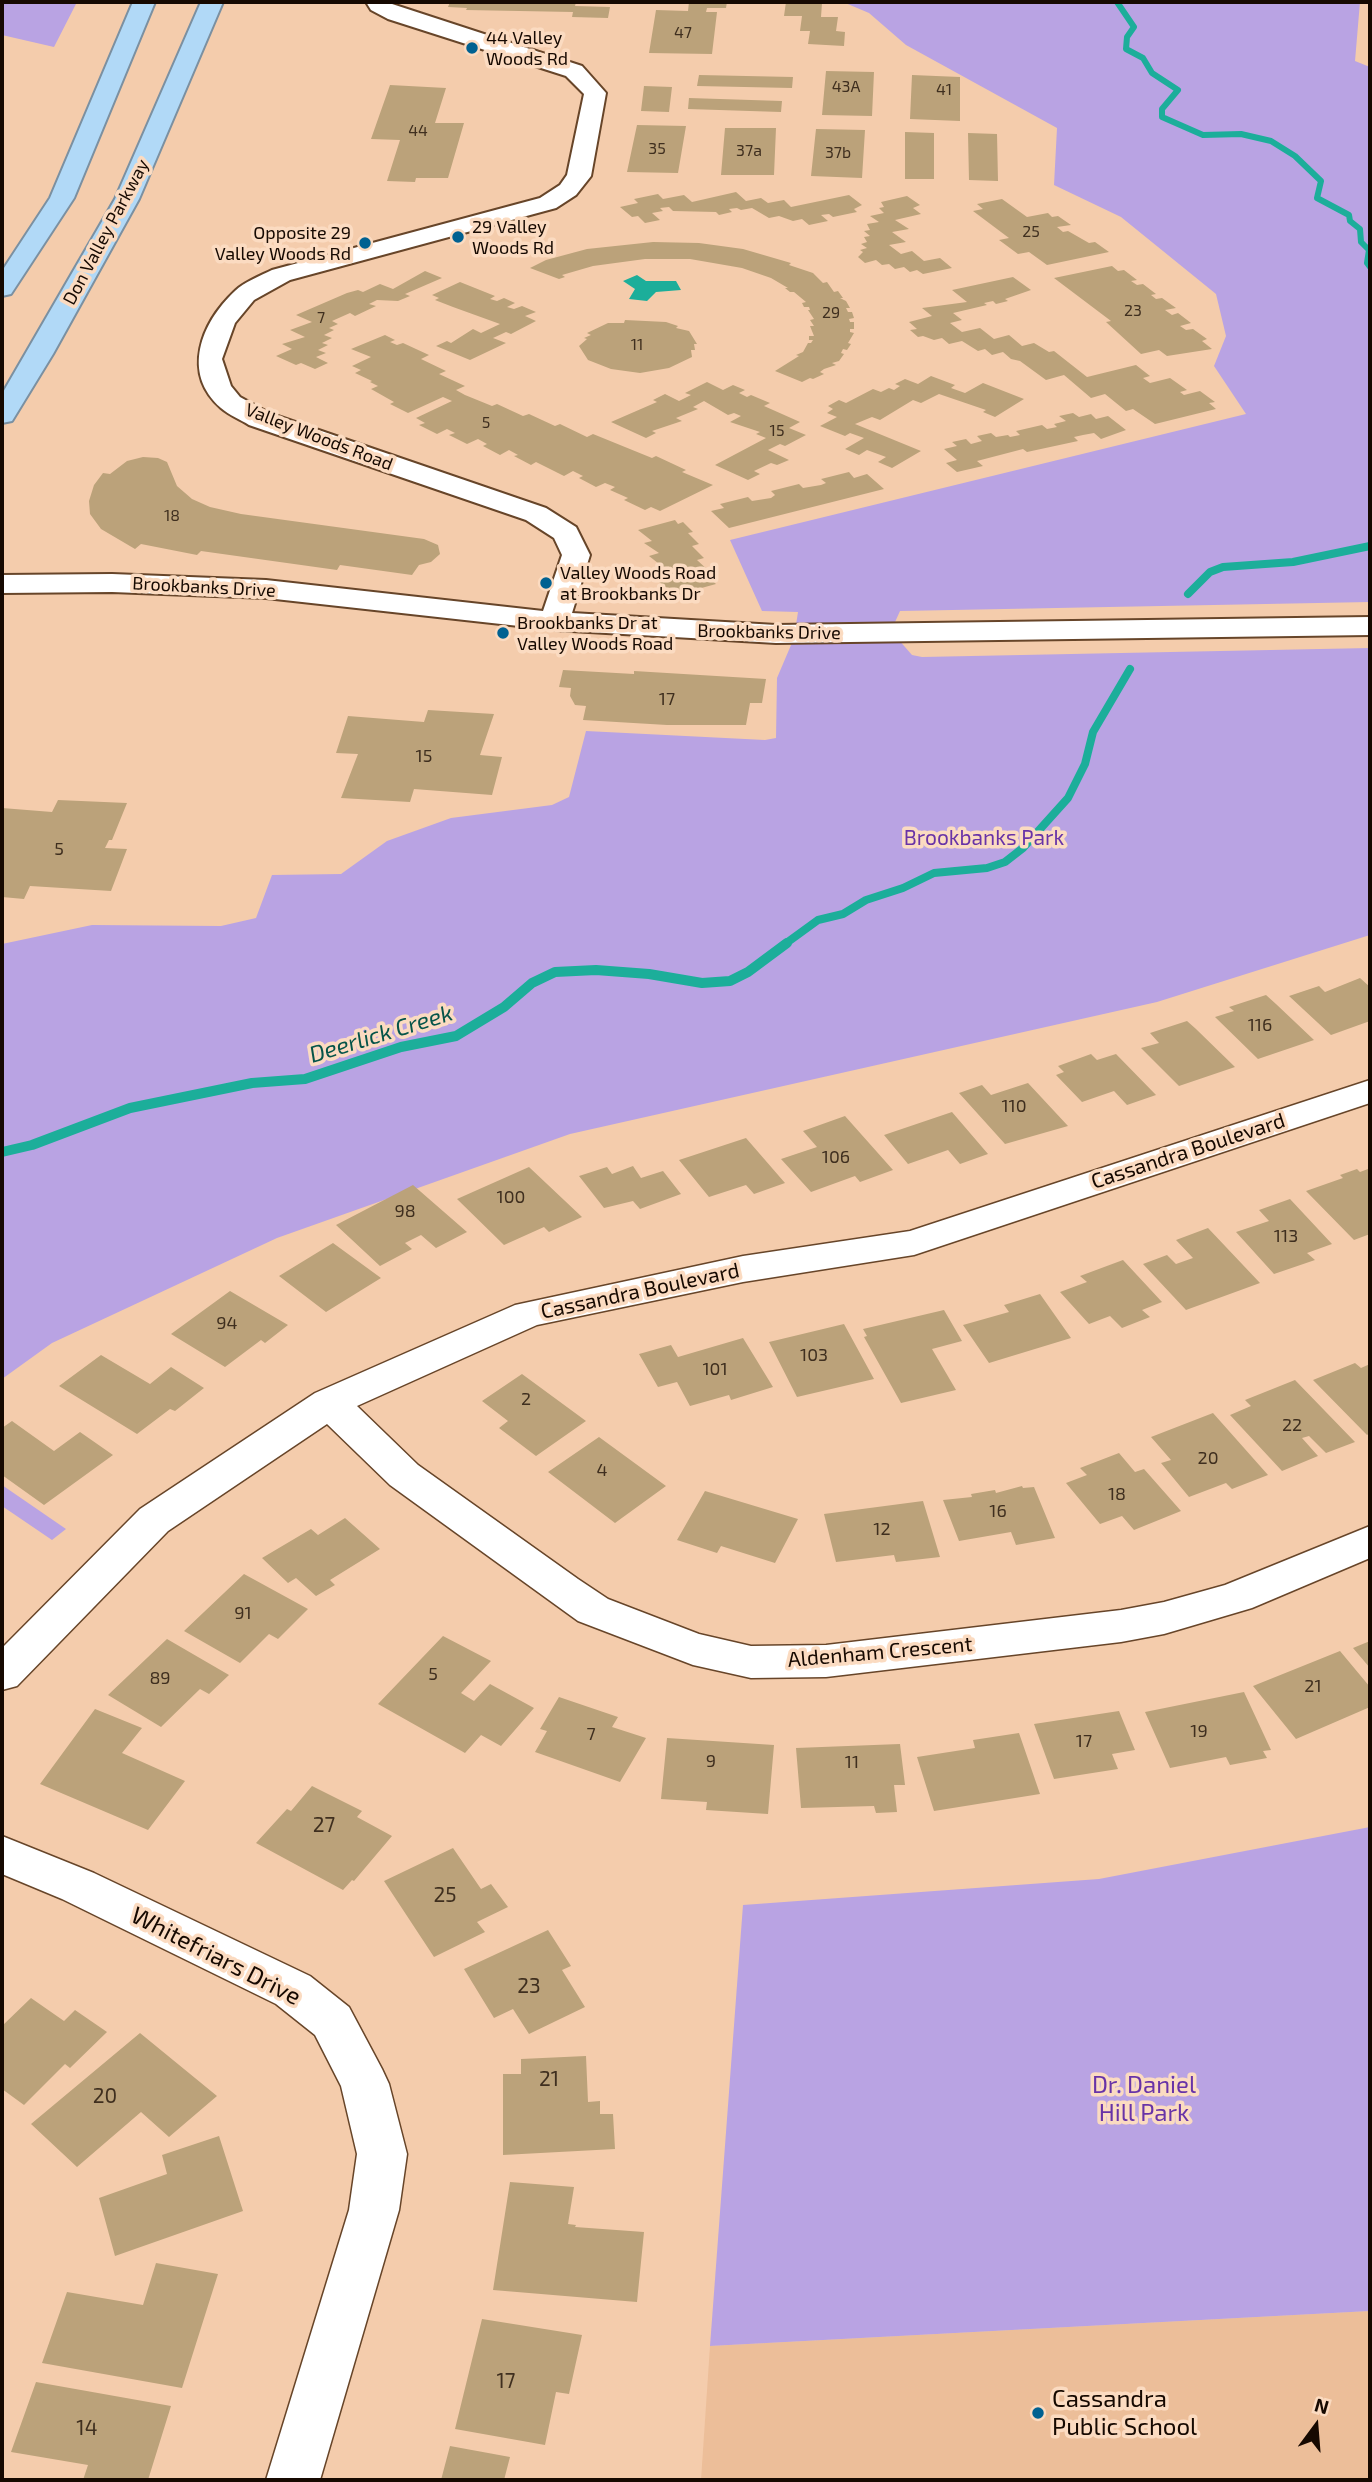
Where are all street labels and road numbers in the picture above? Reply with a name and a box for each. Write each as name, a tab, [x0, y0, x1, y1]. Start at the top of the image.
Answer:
street label: Don Valley Parkway	[58, 155, 154, 309]
street label: Valley Woods Road	[242, 399, 396, 475]
street label: Brookbanks Drive	[132, 572, 276, 602]
street label: Brookbanks Drive	[697, 620, 841, 644]
street label: Cassandra Boulevard	[1088, 1108, 1288, 1194]
street label: Cassandra Boulevard	[538, 1258, 742, 1324]
street label: Aldenham Crescent	[787, 1631, 973, 1673]
street label: Whitefriars Drive	[126, 1901, 306, 2011]

